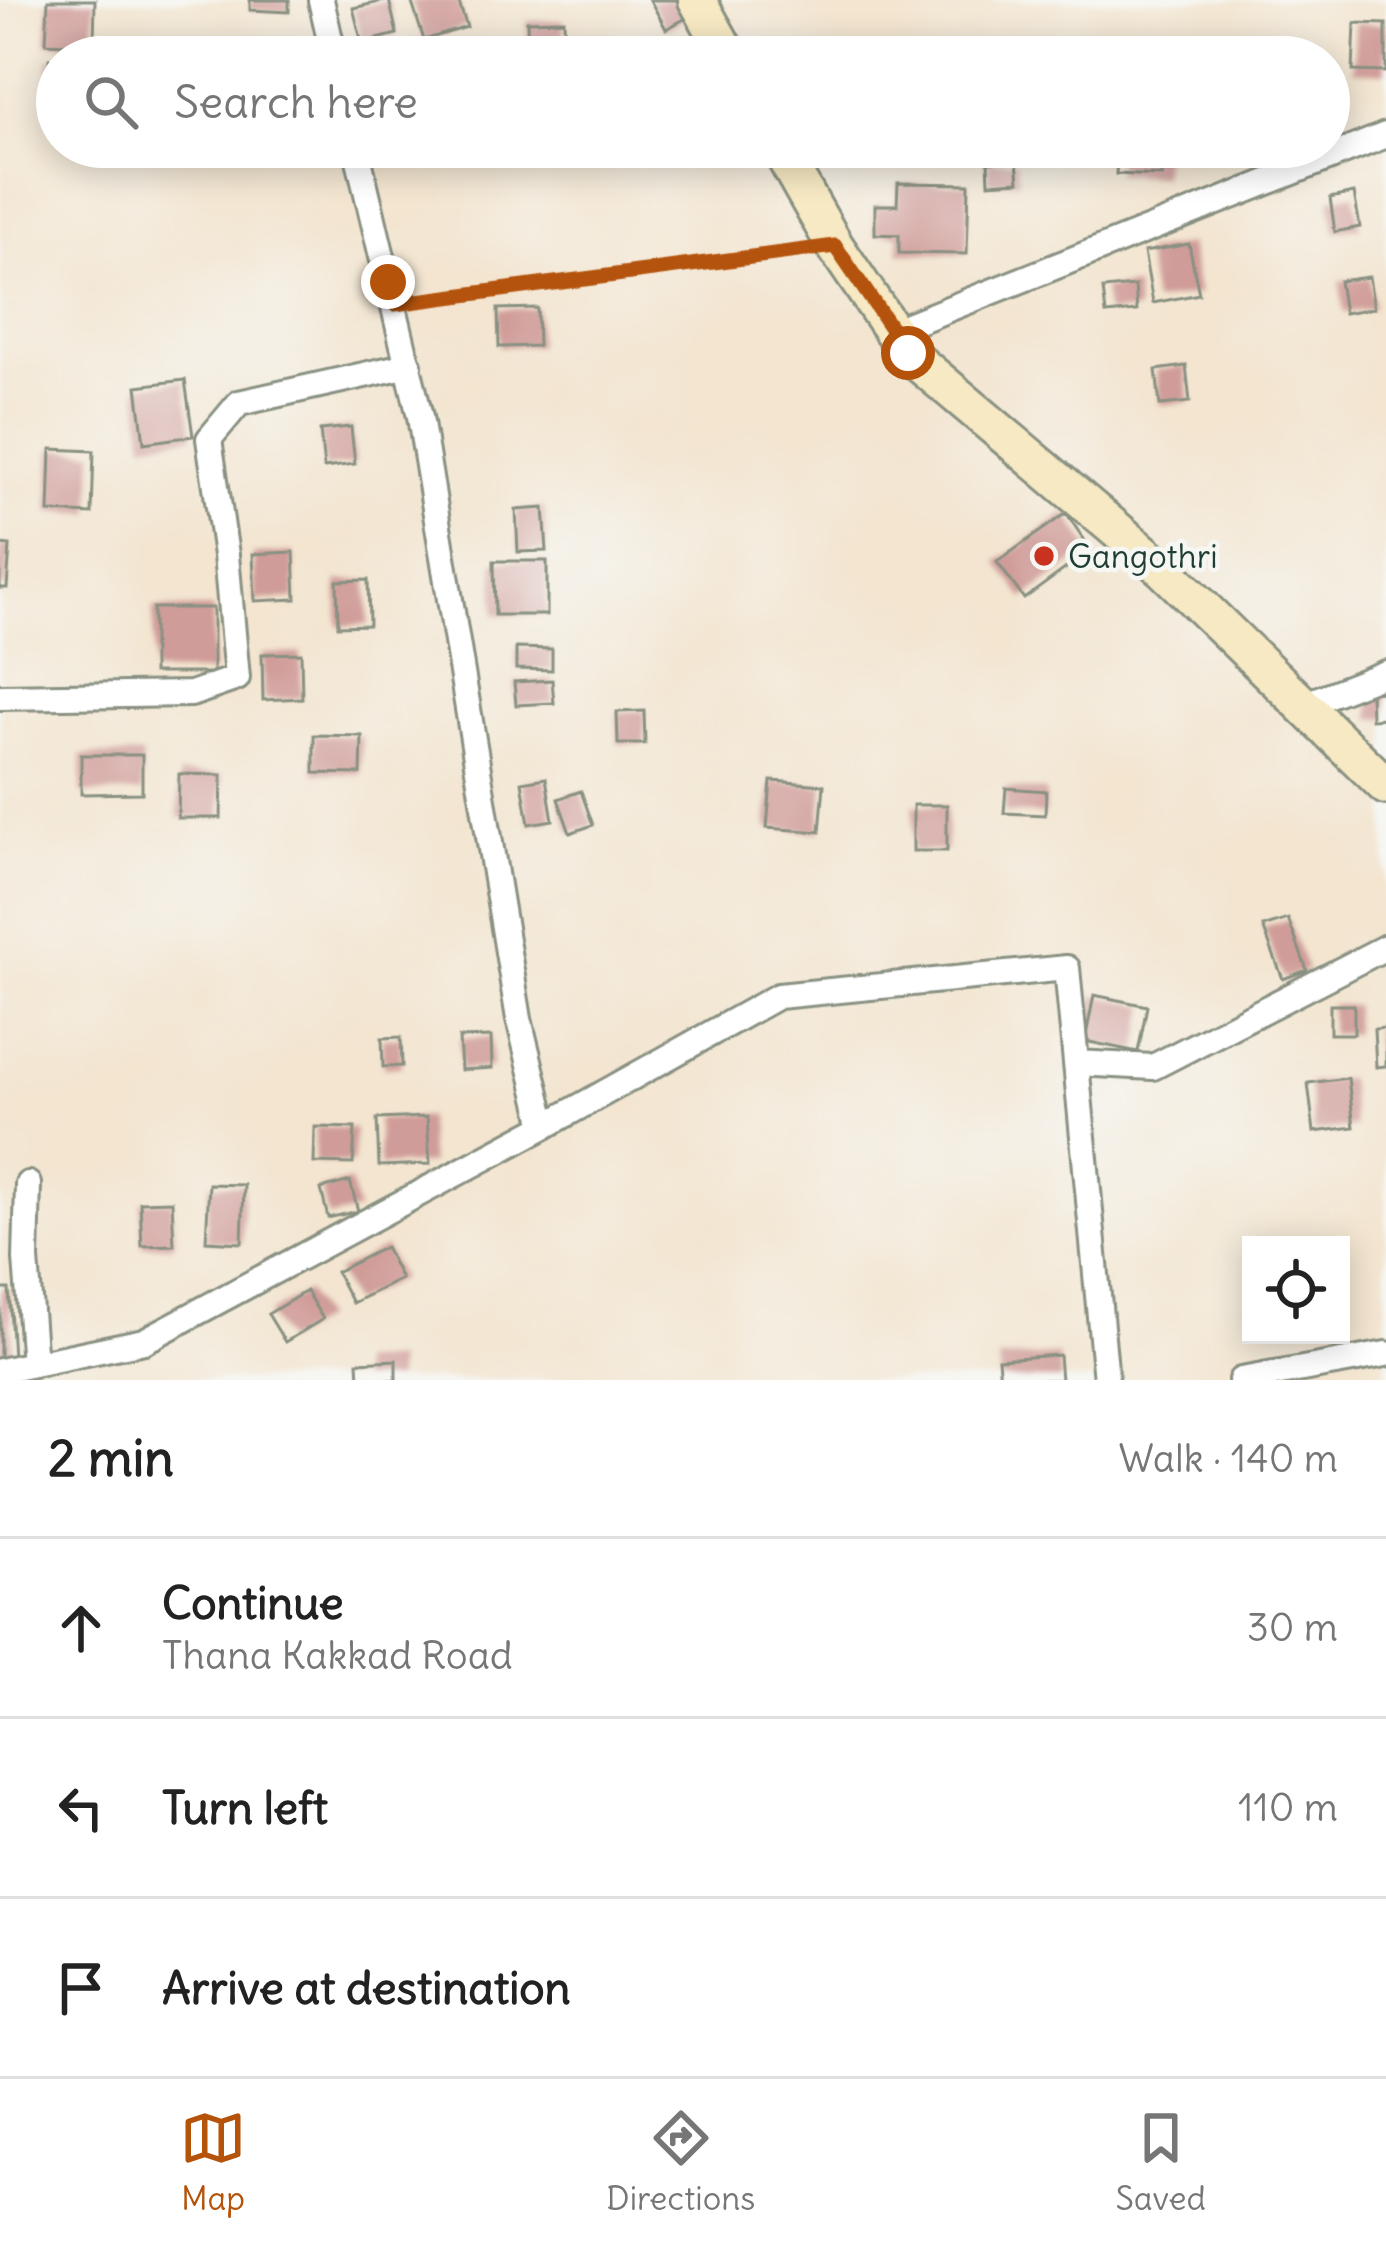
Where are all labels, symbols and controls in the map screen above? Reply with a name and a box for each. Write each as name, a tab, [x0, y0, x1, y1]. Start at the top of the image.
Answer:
search box	[36, 36, 1350, 168]
icon: search	[78, 69, 144, 135]
text: Search here	[174, 74, 418, 130]
route end	[361, 255, 415, 309]
route start	[881, 326, 935, 380]
place label: Gangothri	[1068, 535, 1218, 577]
marker: Gangothri	[1031, 543, 1057, 569]
map controls	[1242, 1236, 1350, 1344]
button: locate	[1242, 1236, 1350, 1344]
text: 2 min	[48, 1426, 174, 1490]
text: Walk · 140 m	[1119, 1434, 1338, 1483]
text: Continue	[162, 1575, 344, 1631]
icon: ahead	[48, 1595, 114, 1661]
text: 30 m	[1247, 1603, 1338, 1652]
text: Thana Kakkad Road	[162, 1631, 513, 1680]
icon: left	[48, 1775, 114, 1841]
text: Turn left	[162, 1780, 328, 1836]
text: 110 m	[1238, 1783, 1338, 1832]
icon: arrive	[48, 1955, 114, 2021]
text: Arrive at destination	[162, 1960, 571, 2016]
tab: Map	[180, 2105, 246, 2219]
tab: Directions	[606, 2105, 755, 2219]
tab: Saved	[1116, 2105, 1206, 2219]

